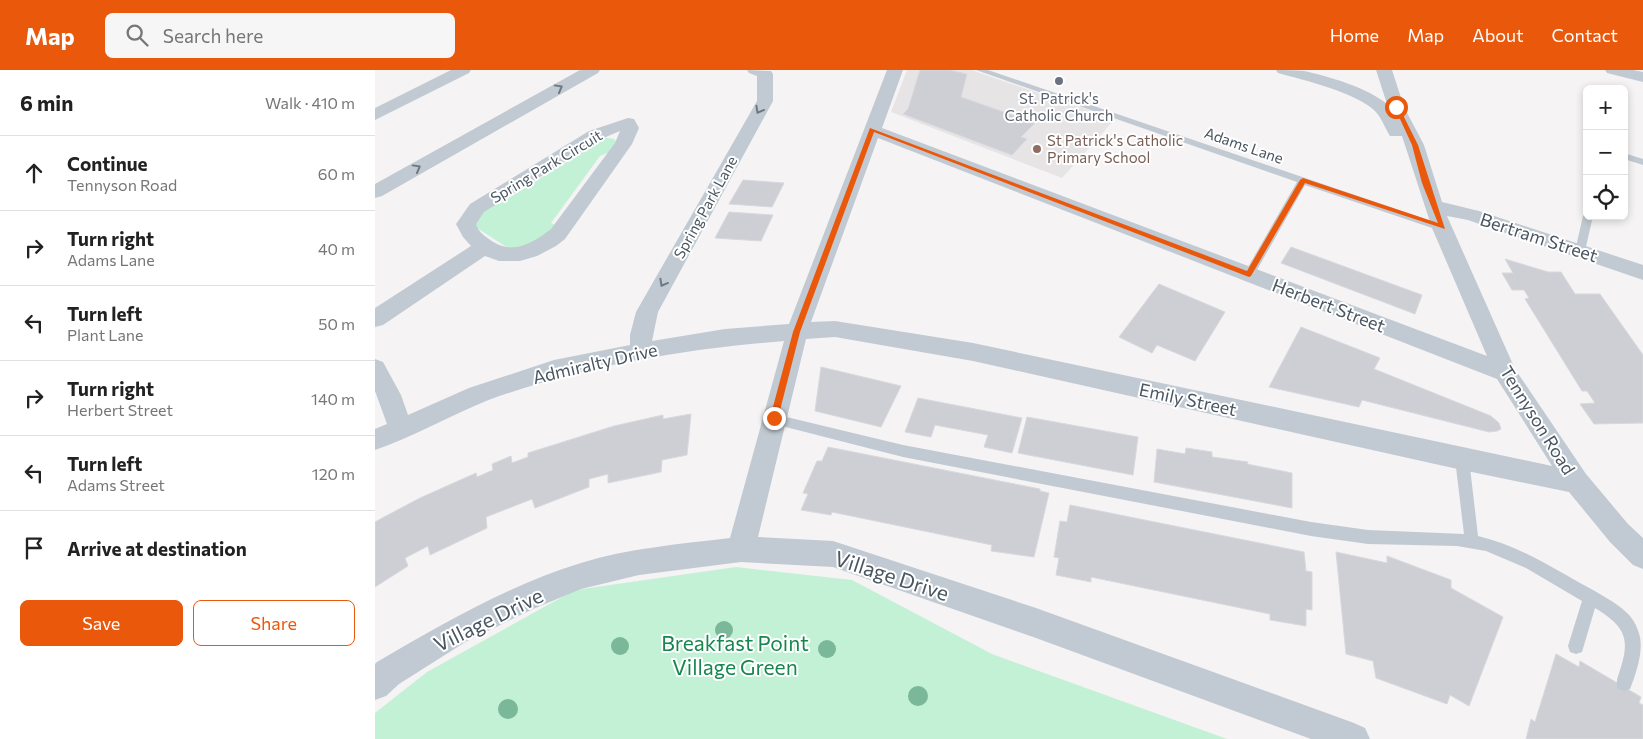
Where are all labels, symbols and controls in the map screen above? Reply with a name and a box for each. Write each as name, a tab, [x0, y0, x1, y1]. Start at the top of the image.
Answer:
search box	[105, 13, 455, 58]
text: Map	[25, 21, 75, 50]
icon: search	[123, 21, 151, 49]
text: Search here	[163, 24, 263, 47]
text: Home	[1330, 24, 1379, 46]
text: Map	[1407, 24, 1444, 46]
text: About	[1472, 24, 1524, 46]
text: Contact	[1552, 24, 1618, 46]
marker: St. Patrick's Catholic Church	[1053, 75, 1065, 87]
one-way arrow	[554, 85, 563, 95]
map controls	[1583, 85, 1628, 220]
button: +	[1583, 85, 1628, 130]
place label: St. Patrick's Catholic Church	[1005, 89, 1113, 124]
text: 6 min	[20, 90, 73, 115]
text: Walk · 410 m	[265, 93, 355, 112]
route start	[1385, 96, 1408, 119]
one-way arrow	[755, 105, 765, 114]
street label: Adams Lane	[1202, 123, 1286, 167]
street label: Spring Park Circuit	[487, 126, 605, 206]
button: −	[1583, 130, 1628, 175]
place label: St Patrick's Catholic Primary School	[1047, 131, 1183, 166]
marker: St Patrick's Catholic Primary School	[1031, 143, 1043, 155]
text: Continue	[67, 152, 147, 175]
street label: Spring Park Lane	[669, 153, 741, 261]
icon: ahead	[20, 159, 48, 187]
text: 60 m	[318, 164, 355, 183]
one-way arrow	[412, 165, 421, 175]
text: Tennyson Road	[67, 175, 177, 194]
button: locate	[1583, 175, 1628, 220]
street label: Bertram Street	[1478, 208, 1600, 266]
text: Turn right	[67, 227, 154, 250]
icon: right	[20, 234, 48, 262]
text: 40 m	[318, 239, 355, 258]
text: Adams Lane	[67, 250, 155, 269]
street label: Herbert Street	[1269, 273, 1389, 337]
one-way arrow	[659, 278, 669, 287]
text: Turn left	[67, 302, 142, 325]
icon: left	[20, 309, 48, 337]
text: 50 m	[318, 314, 355, 333]
text: Plant Lane	[67, 325, 143, 344]
street label: Admiralty Drive	[530, 338, 660, 388]
street label: Tennyson Road	[1496, 362, 1580, 478]
text: Turn right	[67, 377, 154, 400]
street label: Emily Street	[1137, 378, 1239, 420]
icon: right	[20, 384, 48, 412]
text: 140 m	[311, 389, 355, 408]
text: Herbert Street	[67, 400, 173, 419]
route end	[763, 407, 786, 430]
text: Turn left	[67, 452, 142, 475]
icon: left	[20, 459, 48, 487]
text: 120 m	[312, 464, 355, 483]
text: Adams Street	[67, 475, 165, 494]
icon: arrive	[20, 534, 48, 562]
text: Arrive at destination	[67, 537, 247, 560]
street label: Village Drive	[832, 545, 952, 605]
street label: Village Drive	[429, 582, 547, 656]
button: Save	[20, 600, 183, 646]
button: Share	[193, 600, 355, 646]
park label: Breakfast Point Village Green	[661, 630, 809, 679]

